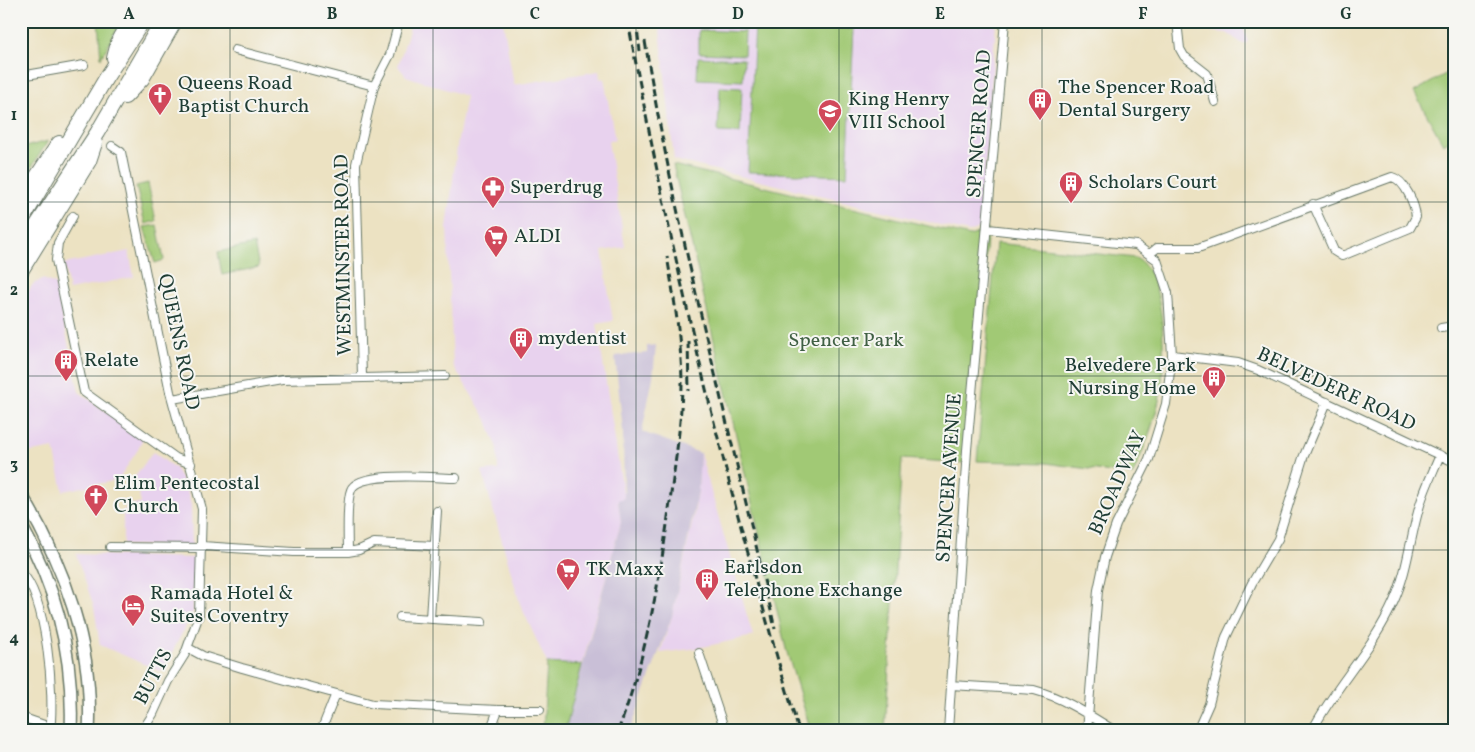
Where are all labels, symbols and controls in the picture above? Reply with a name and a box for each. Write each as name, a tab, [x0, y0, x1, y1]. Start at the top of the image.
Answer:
text: A	[123, 4, 135, 26]
text: B	[327, 4, 338, 26]
text: C	[530, 4, 540, 26]
text: D	[732, 4, 744, 26]
text: E	[935, 4, 945, 26]
text: F	[1138, 4, 1148, 26]
text: G	[1340, 4, 1352, 26]
street label: SPENCER ROAD	[961, 49, 999, 199]
place label: Queens Road Baptist Church	[178, 70, 310, 121]
place label: The Spencer Road Dental Surgery	[1058, 74, 1215, 125]
church icon: Queens Road Baptist Church	[147, 82, 173, 116]
place label: King Henry VIII School	[848, 86, 950, 137]
building icon: The Spencer Road Dental Surgery	[1027, 87, 1053, 121]
school or university icon: King Henry VIII School	[817, 98, 843, 132]
text: 1	[11, 105, 17, 127]
street label: WESTMINSTER ROAD	[328, 154, 360, 356]
place label: Scholars Court	[1088, 169, 1217, 197]
building icon: Scholars Court	[1058, 170, 1084, 204]
place label: Superdrug	[510, 174, 603, 202]
pharmacy icon: Superdrug	[480, 175, 506, 209]
place label: ALDI	[514, 223, 561, 251]
supermarket icon: ALDI	[483, 224, 509, 258]
street label: QUEENS ROAD	[150, 271, 206, 413]
text: 2	[10, 280, 18, 302]
place label: mydentist	[538, 325, 627, 353]
building icon: mydentist	[508, 326, 534, 360]
park label: Spencer Park	[788, 327, 904, 355]
street label: BELVEDERE ROAD	[1252, 341, 1420, 439]
place label: Relate	[84, 347, 139, 375]
building icon: Relate	[53, 348, 79, 382]
place label: Belvedere Park Nursing Home	[1065, 352, 1196, 403]
building icon: Belvedere Park Nursing Home	[1201, 365, 1227, 399]
street label: SPENCER AVENUE	[930, 392, 970, 564]
street label: BROADWAY	[1082, 426, 1154, 540]
text: 3	[10, 454, 18, 476]
place label: Elim Pentecostal Church	[114, 470, 260, 521]
church icon: Elim Pentecostal Church	[83, 483, 109, 517]
place label: Earlsdon Telephone Exchange	[724, 554, 902, 605]
place label: TK Maxx	[586, 556, 664, 584]
supermarket icon: TK Maxx	[555, 557, 581, 591]
building icon: Earlsdon Telephone Exchange	[694, 567, 720, 601]
place label: Ramada Hotel & Suites Coventry	[150, 580, 293, 631]
hotel icon: Ramada Hotel & Suites Coventry	[120, 593, 146, 627]
text: 4	[9, 628, 19, 650]
street label: BUTTS	[128, 644, 180, 710]

